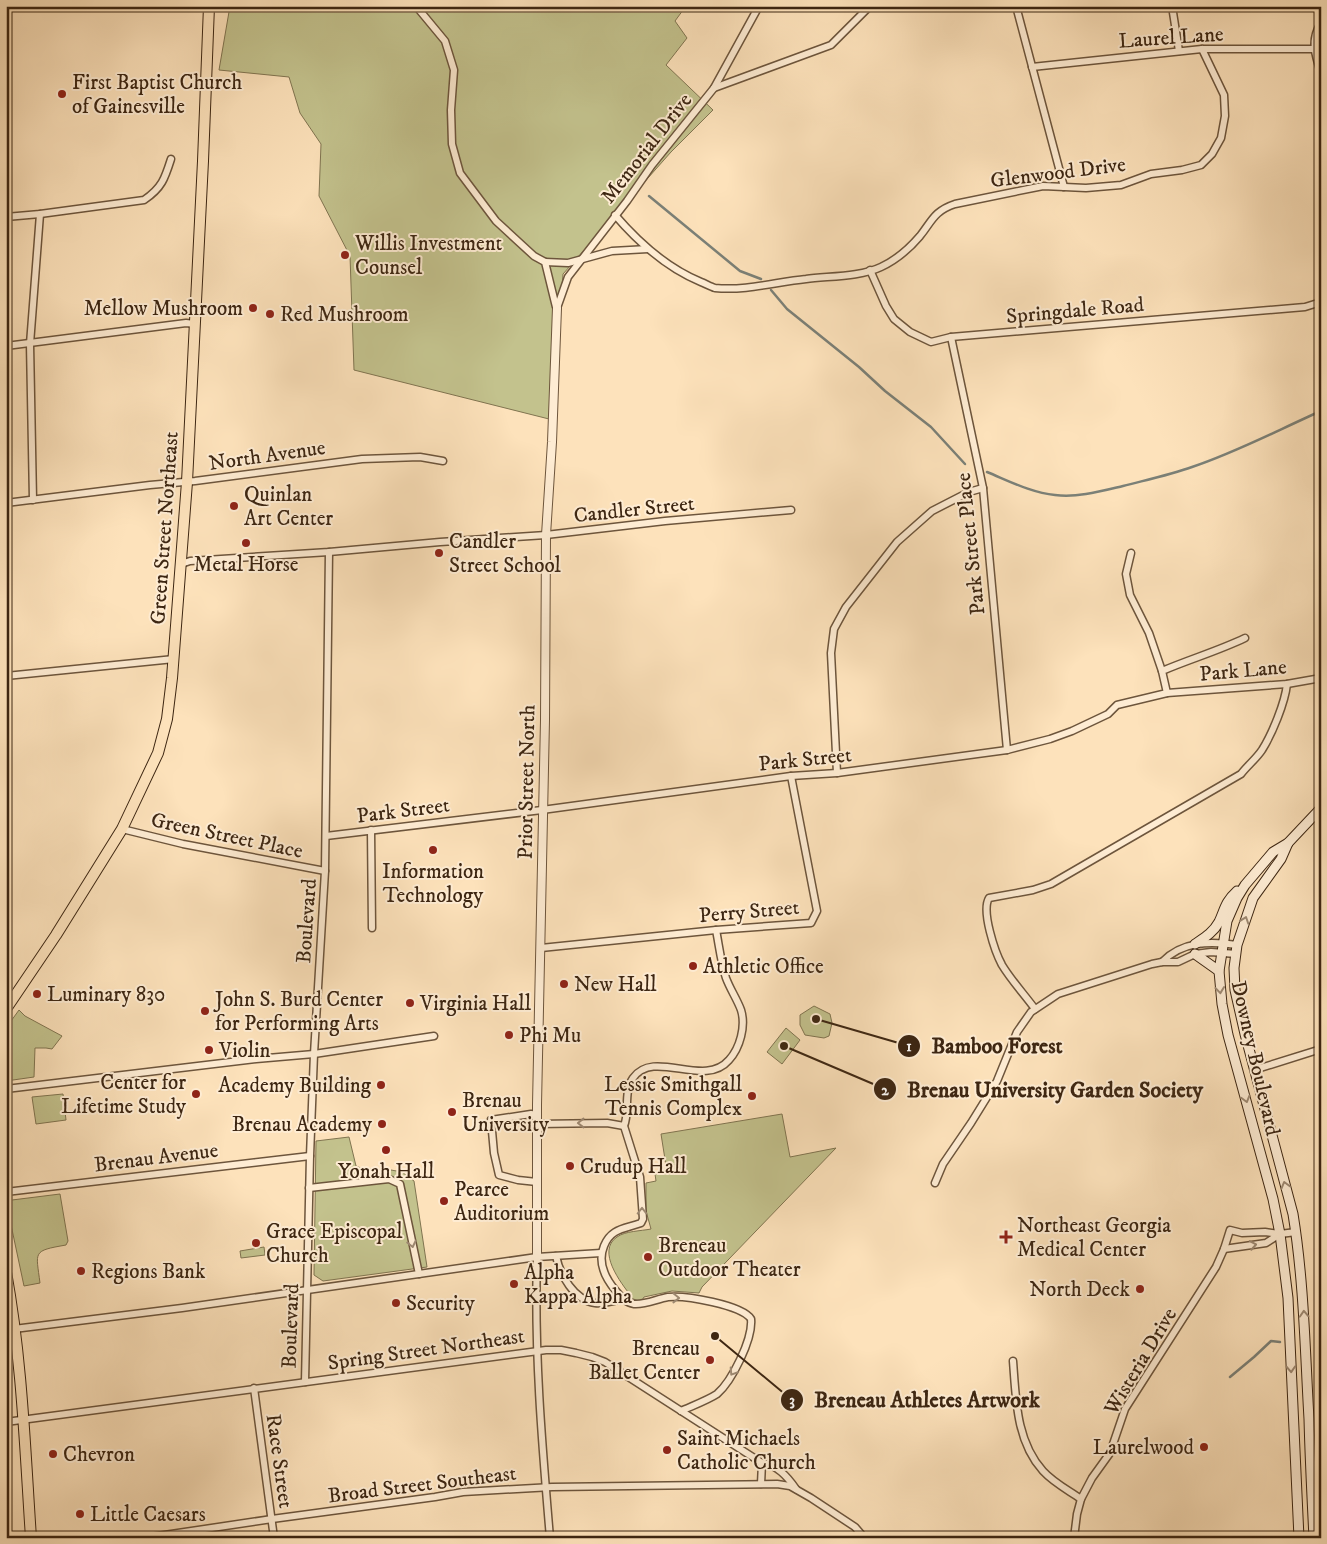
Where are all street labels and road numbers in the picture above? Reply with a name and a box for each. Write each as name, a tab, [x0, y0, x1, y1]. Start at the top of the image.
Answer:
street label: Laurel Lane	[1118, 21, 1225, 55]
street label: Memorial Drive	[596, 88, 698, 209]
street label: Glenwood Drive	[989, 152, 1128, 194]
street label: Springdale Road	[1005, 292, 1146, 330]
street label: Green Street Northeast	[145, 430, 185, 625]
street label: North Avenue	[207, 435, 327, 477]
street label: Park Street Place	[951, 471, 991, 616]
street label: Candler Street	[572, 491, 696, 529]
street label: Park Lane	[1198, 654, 1288, 688]
street label: Prior Street North	[513, 705, 541, 860]
street label: Park Street	[757, 742, 853, 778]
street label: Park Street	[355, 792, 451, 830]
street label: Green Street Place	[148, 807, 305, 865]
street label: Boulevard	[291, 877, 323, 964]
street label: Perry Street	[698, 895, 800, 929]
street label: Downey Boulevard	[1225, 978, 1286, 1139]
street label: Brenau Avenue	[93, 1137, 220, 1178]
street label: Boulevard	[277, 1283, 305, 1369]
street label: Wisteria Drive	[1098, 1303, 1183, 1421]
street label: Spring Street Northeast	[326, 1323, 526, 1377]
street label: Race Street	[260, 1412, 299, 1510]
street label: Broad Street Southeast	[326, 1460, 518, 1509]

